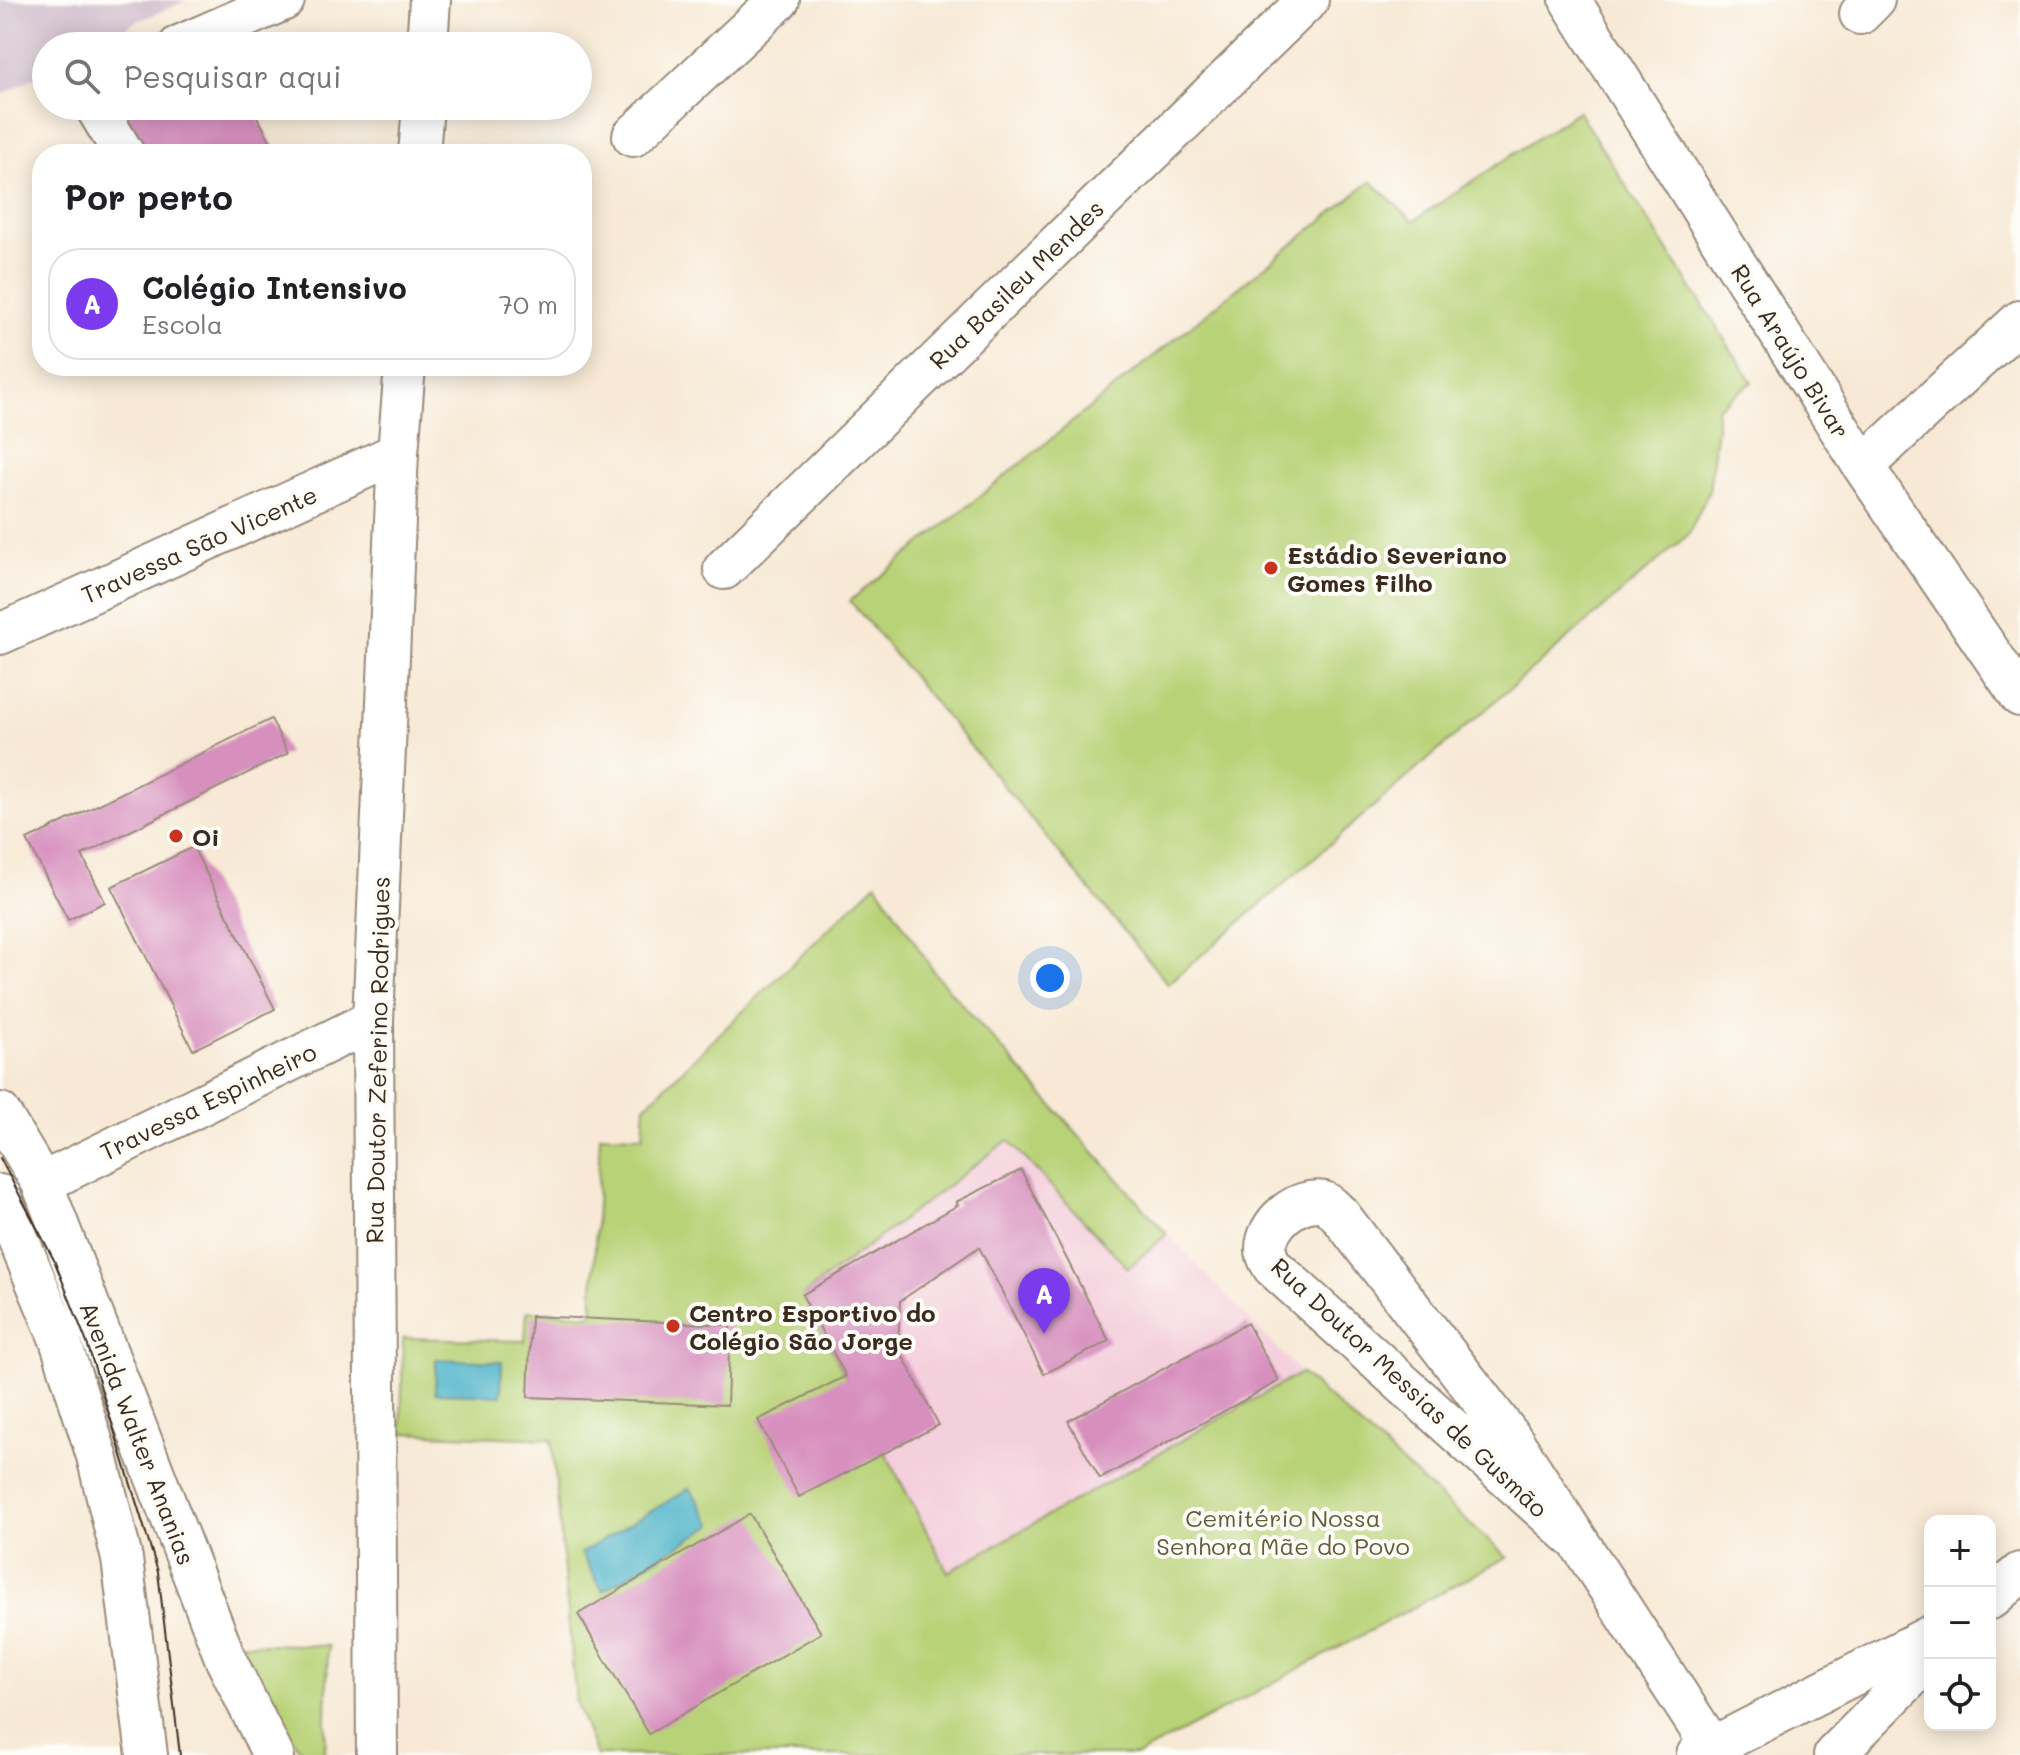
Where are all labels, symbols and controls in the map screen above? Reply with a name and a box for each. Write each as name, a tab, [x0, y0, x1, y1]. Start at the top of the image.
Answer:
search box	[32, 32, 592, 120]
icon: search	[60, 54, 104, 98]
text: Pesquisar aqui	[124, 56, 342, 96]
text: Por perto	[64, 174, 233, 219]
street label: Rua Basileu Mendes	[922, 193, 1110, 375]
street label: Rua Araújo Bivar	[1725, 258, 1857, 444]
text: Colégio Intensivo	[142, 267, 407, 307]
text: A	[83, 287, 101, 321]
text: 70 m	[498, 287, 558, 321]
text: Escola	[142, 307, 223, 341]
street label: Travessa São Vicente	[76, 478, 322, 610]
place label: Estádio Severiano Gomes Filho	[1287, 539, 1507, 598]
marker: Estádio Severiano Gomes Filho	[1262, 559, 1280, 577]
place label: Oi	[192, 821, 220, 852]
marker: Oi	[167, 827, 185, 845]
street label: Rua Doutor Zeferino Rodrigues	[358, 876, 396, 1244]
your location	[1030, 958, 1070, 998]
street label: Travessa Espinheiro	[95, 1035, 321, 1167]
street label: Rua Doutor Messias de Gusmão	[1265, 1250, 1555, 1524]
pin: A	[1018, 1268, 1070, 1334]
street label: Avenida Walter Ananias	[73, 1297, 203, 1569]
place label: Centro Esportivo do Colégio São Jorge	[689, 1297, 936, 1356]
marker: Centro Esportivo do Colégio São Jorge	[664, 1317, 682, 1335]
park label: Cemitério Nossa Senhora Mãe do Povo	[1156, 1502, 1410, 1561]
map controls	[1924, 1515, 1996, 1731]
button: +	[1924, 1515, 1996, 1587]
button: −	[1924, 1587, 1996, 1659]
button: locate	[1924, 1659, 1996, 1731]

